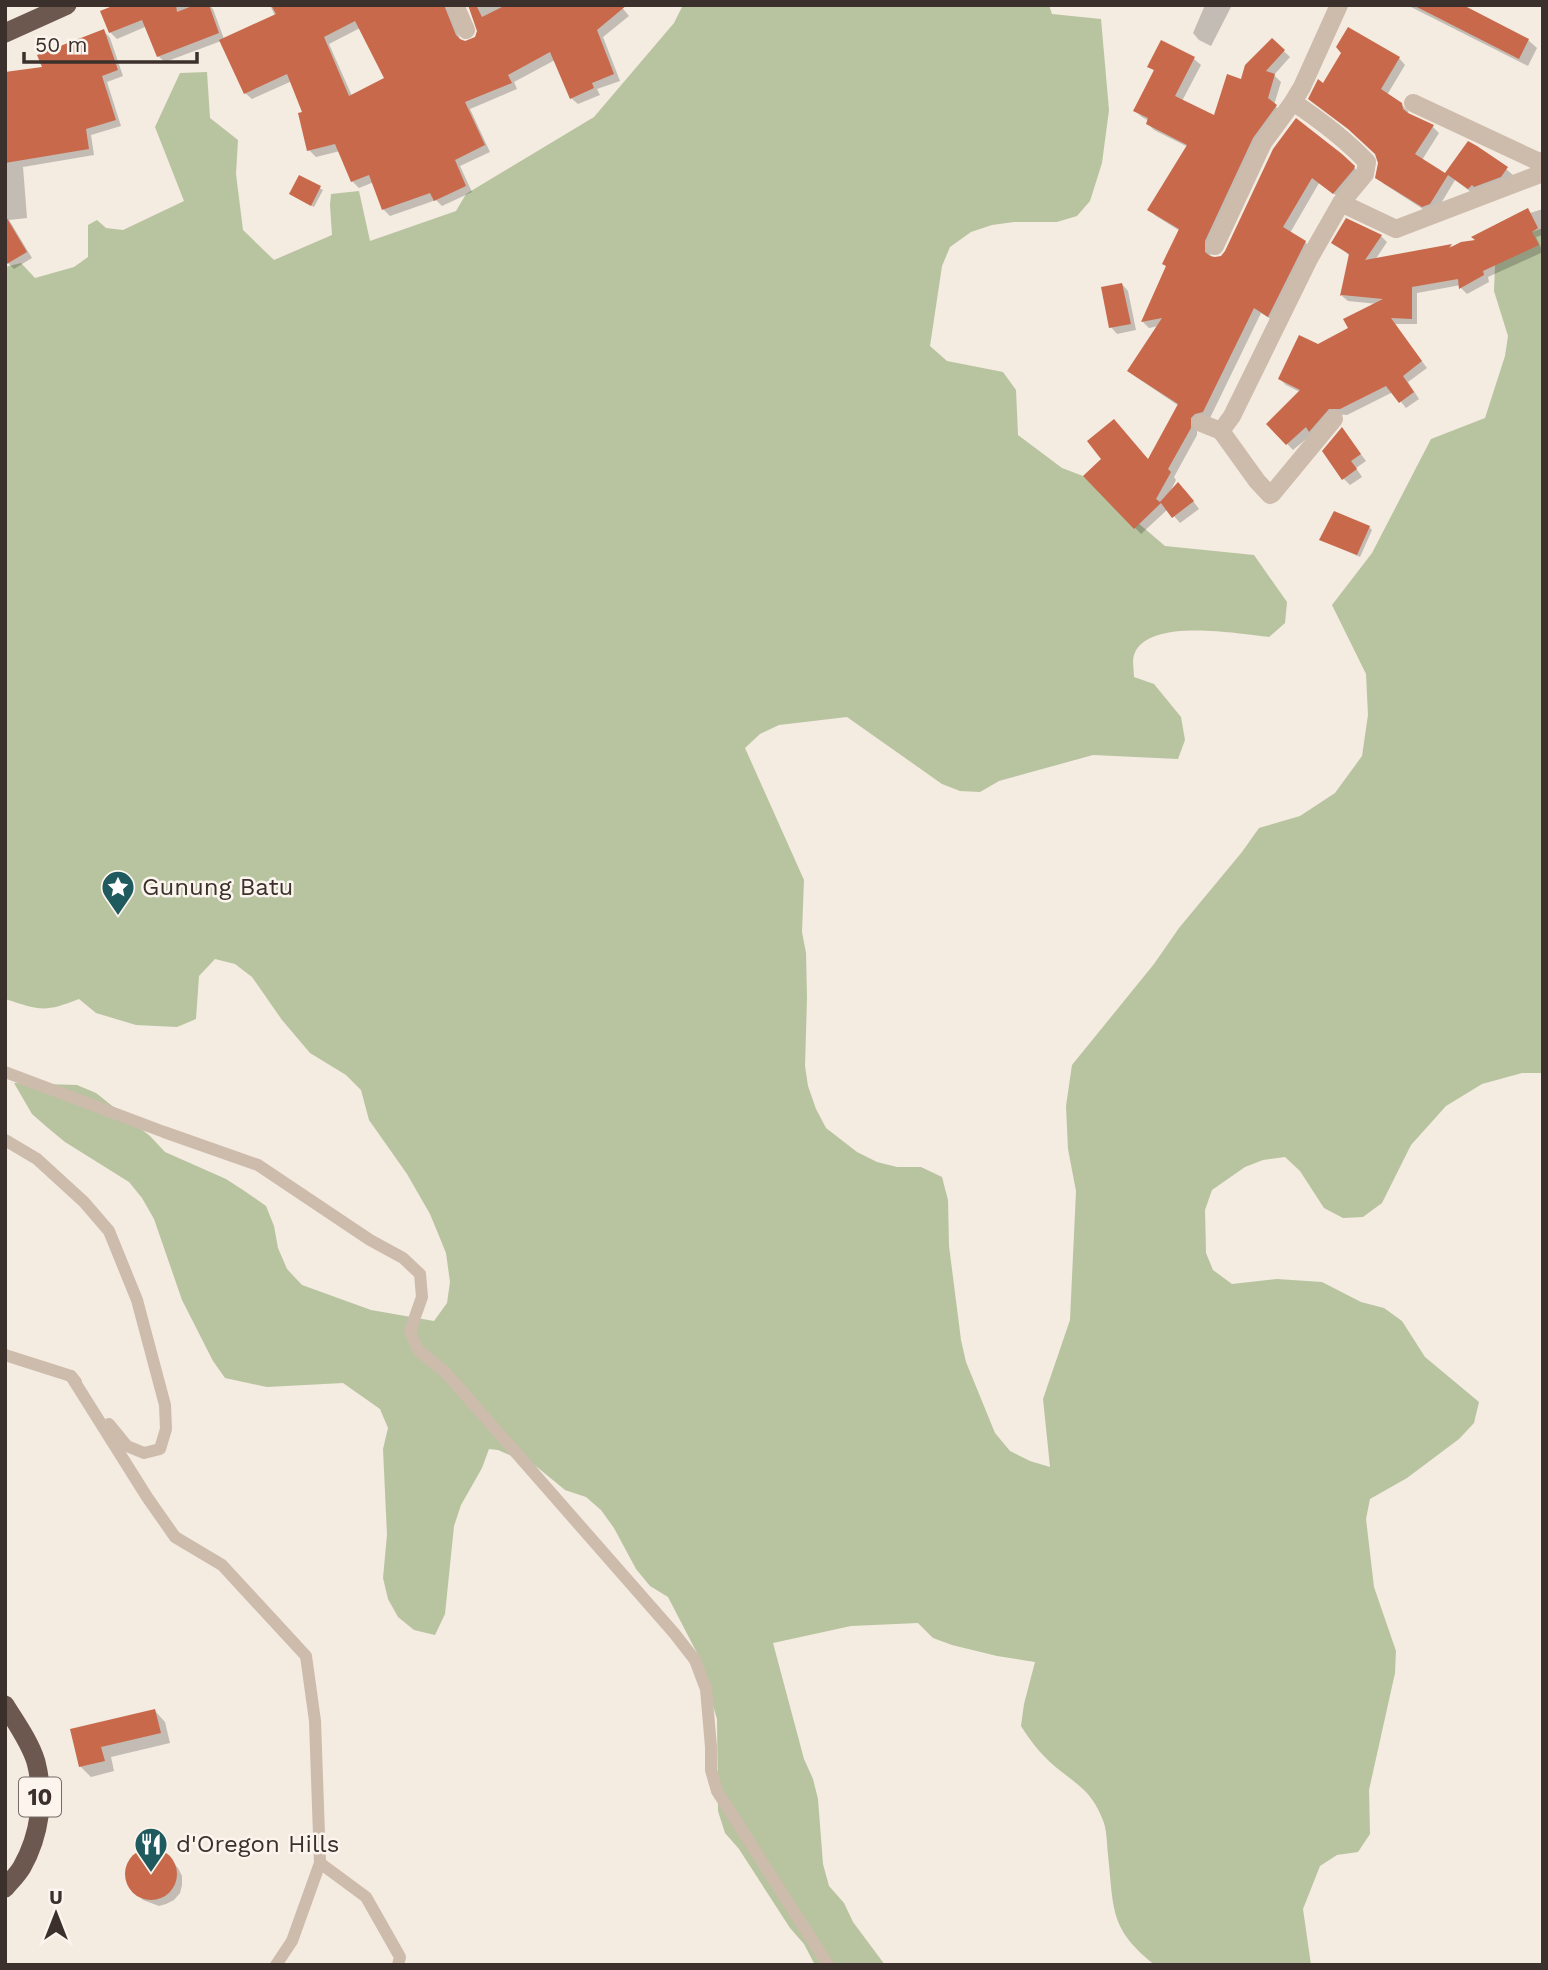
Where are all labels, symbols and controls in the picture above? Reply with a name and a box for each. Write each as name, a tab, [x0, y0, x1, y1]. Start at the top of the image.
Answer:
scale bar	[24, 21, 198, 65]
text: 50 m	[35, 32, 87, 57]
place icon: Gunung Batu	[99, 868, 137, 917]
place label: Gunung Batu	[142, 873, 293, 901]
road number: 10	[19, 1778, 61, 1816]
restaurant icon: d'Oregon Hills	[132, 1825, 170, 1874]
place label: d'Oregon Hills	[176, 1830, 339, 1858]
north arrow	[21, 1879, 91, 1949]
text: U	[49, 1886, 63, 1909]

